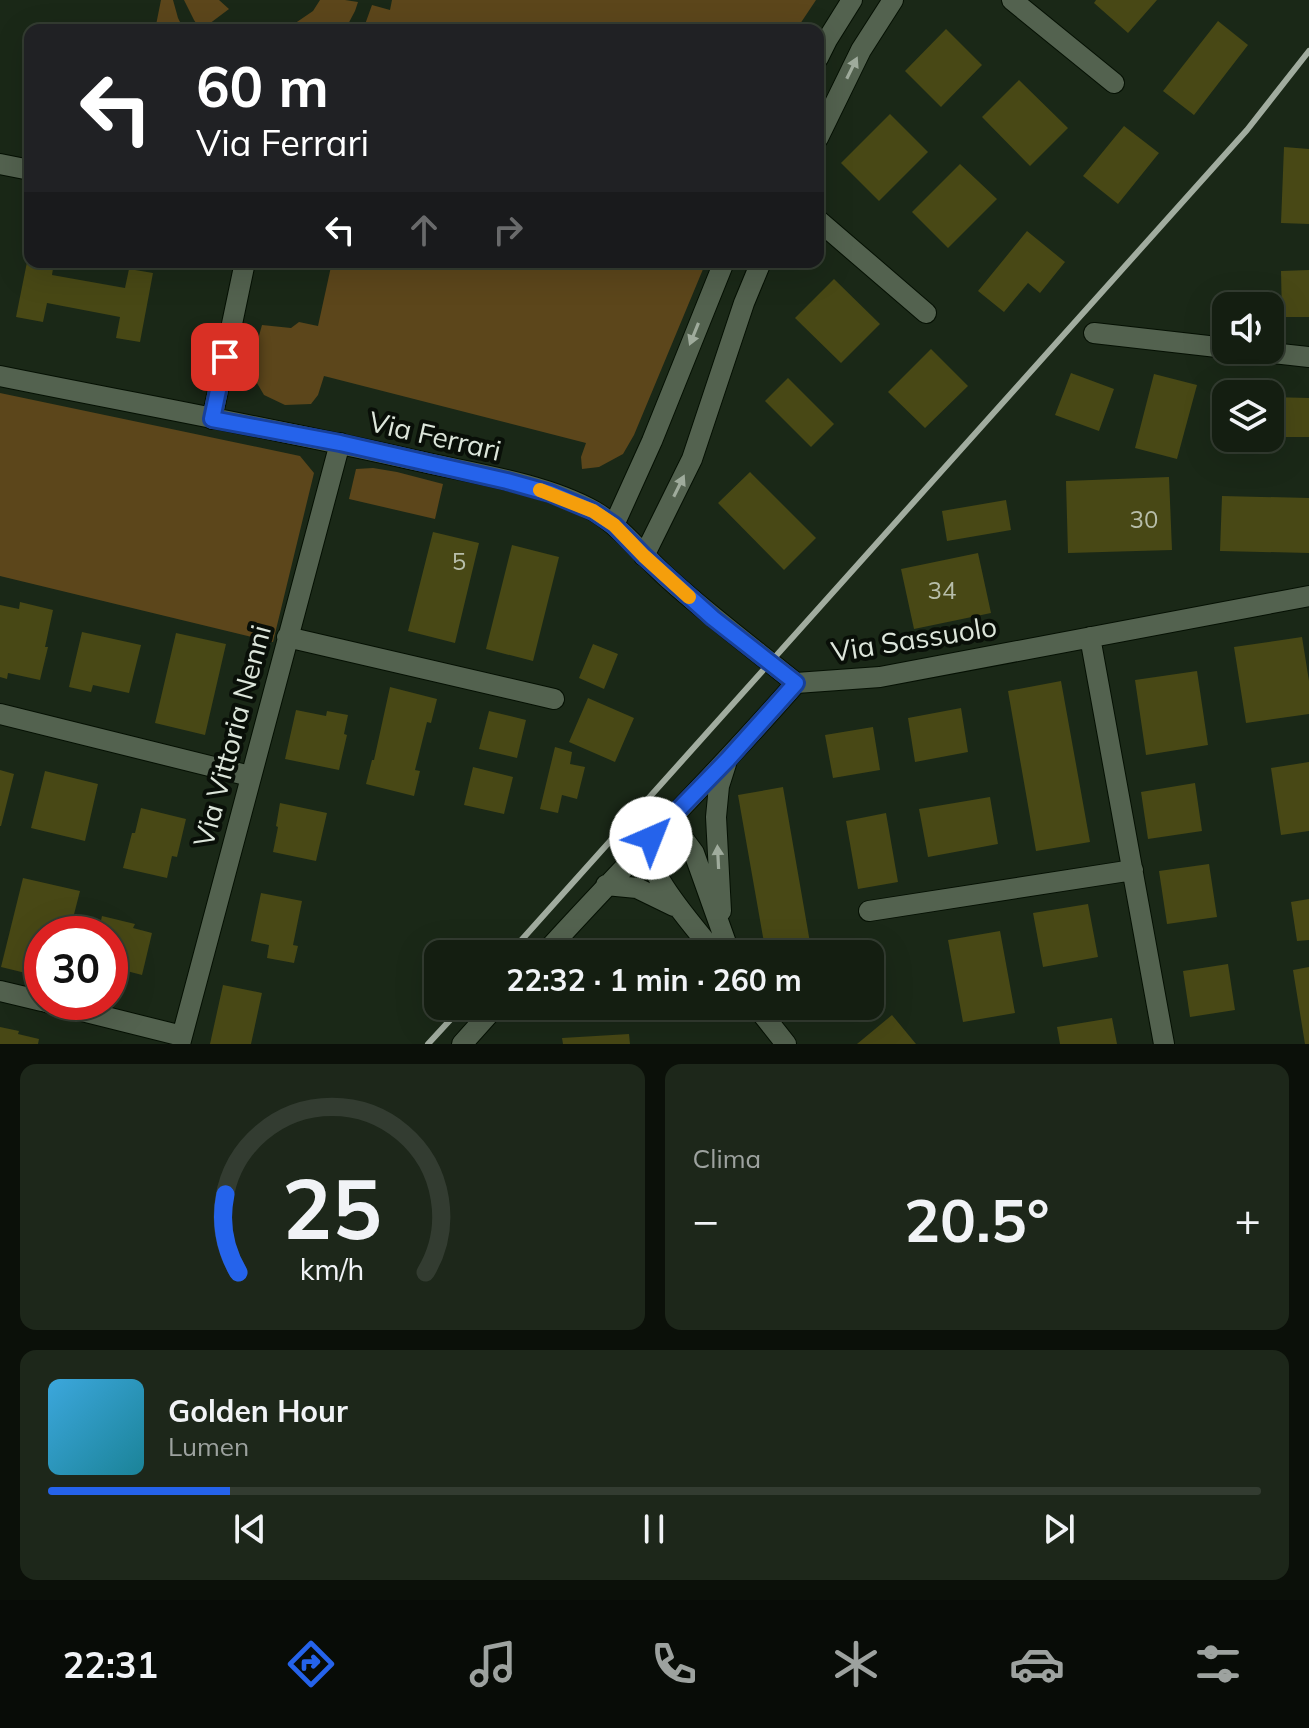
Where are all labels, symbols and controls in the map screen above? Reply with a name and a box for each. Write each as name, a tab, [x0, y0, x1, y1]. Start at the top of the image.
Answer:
text: 60 m	[196, 51, 329, 121]
icon: left	[64, 56, 168, 160]
one-way arrow	[845, 56, 859, 80]
text: Via Ferrari	[196, 120, 369, 165]
icon: left	[318, 208, 362, 252]
icon: ahead	[402, 208, 446, 252]
icon: right	[486, 208, 530, 252]
map controls	[1212, 292, 1284, 452]
button: sound	[1212, 292, 1284, 364]
one-way arrow	[687, 322, 700, 346]
pin	[191, 323, 259, 391]
icon: arrive	[203, 335, 247, 379]
button: layers	[1212, 380, 1284, 452]
street label: Via Ferrari	[366, 403, 505, 468]
one-way arrow	[672, 474, 685, 497]
house number: 30	[1130, 504, 1158, 534]
house number: 5	[452, 546, 466, 576]
house number: 34	[928, 575, 956, 605]
street label: Via Sassuolo	[829, 608, 999, 669]
street label: Via Vittoria Nenni	[185, 621, 278, 851]
position arrow	[609, 796, 693, 880]
one-way arrow	[711, 844, 724, 869]
speed limit sign: 30	[24, 916, 128, 1020]
text: 22:32 · 1 min · 260 m	[506, 961, 802, 999]
text: Clima	[693, 1142, 761, 1175]
text: 25	[282, 1155, 382, 1260]
text: 20.5°	[904, 1182, 1050, 1257]
text: −	[693, 1192, 719, 1247]
text: +	[1235, 1192, 1261, 1247]
text: km/h	[300, 1251, 365, 1287]
text: Golden Hour	[168, 1392, 348, 1430]
text: Lumen	[168, 1430, 249, 1463]
icon: previous	[228, 1507, 272, 1551]
icon: pause	[632, 1507, 676, 1551]
icon: next	[1037, 1507, 1081, 1551]
icon: directions	[283, 1636, 339, 1692]
icon: music	[465, 1636, 521, 1692]
icon: phone	[646, 1636, 702, 1692]
icon: climate	[828, 1636, 884, 1692]
icon: car	[1009, 1636, 1065, 1692]
icon: filters	[1190, 1636, 1246, 1692]
text: 22:31	[63, 1642, 158, 1687]

